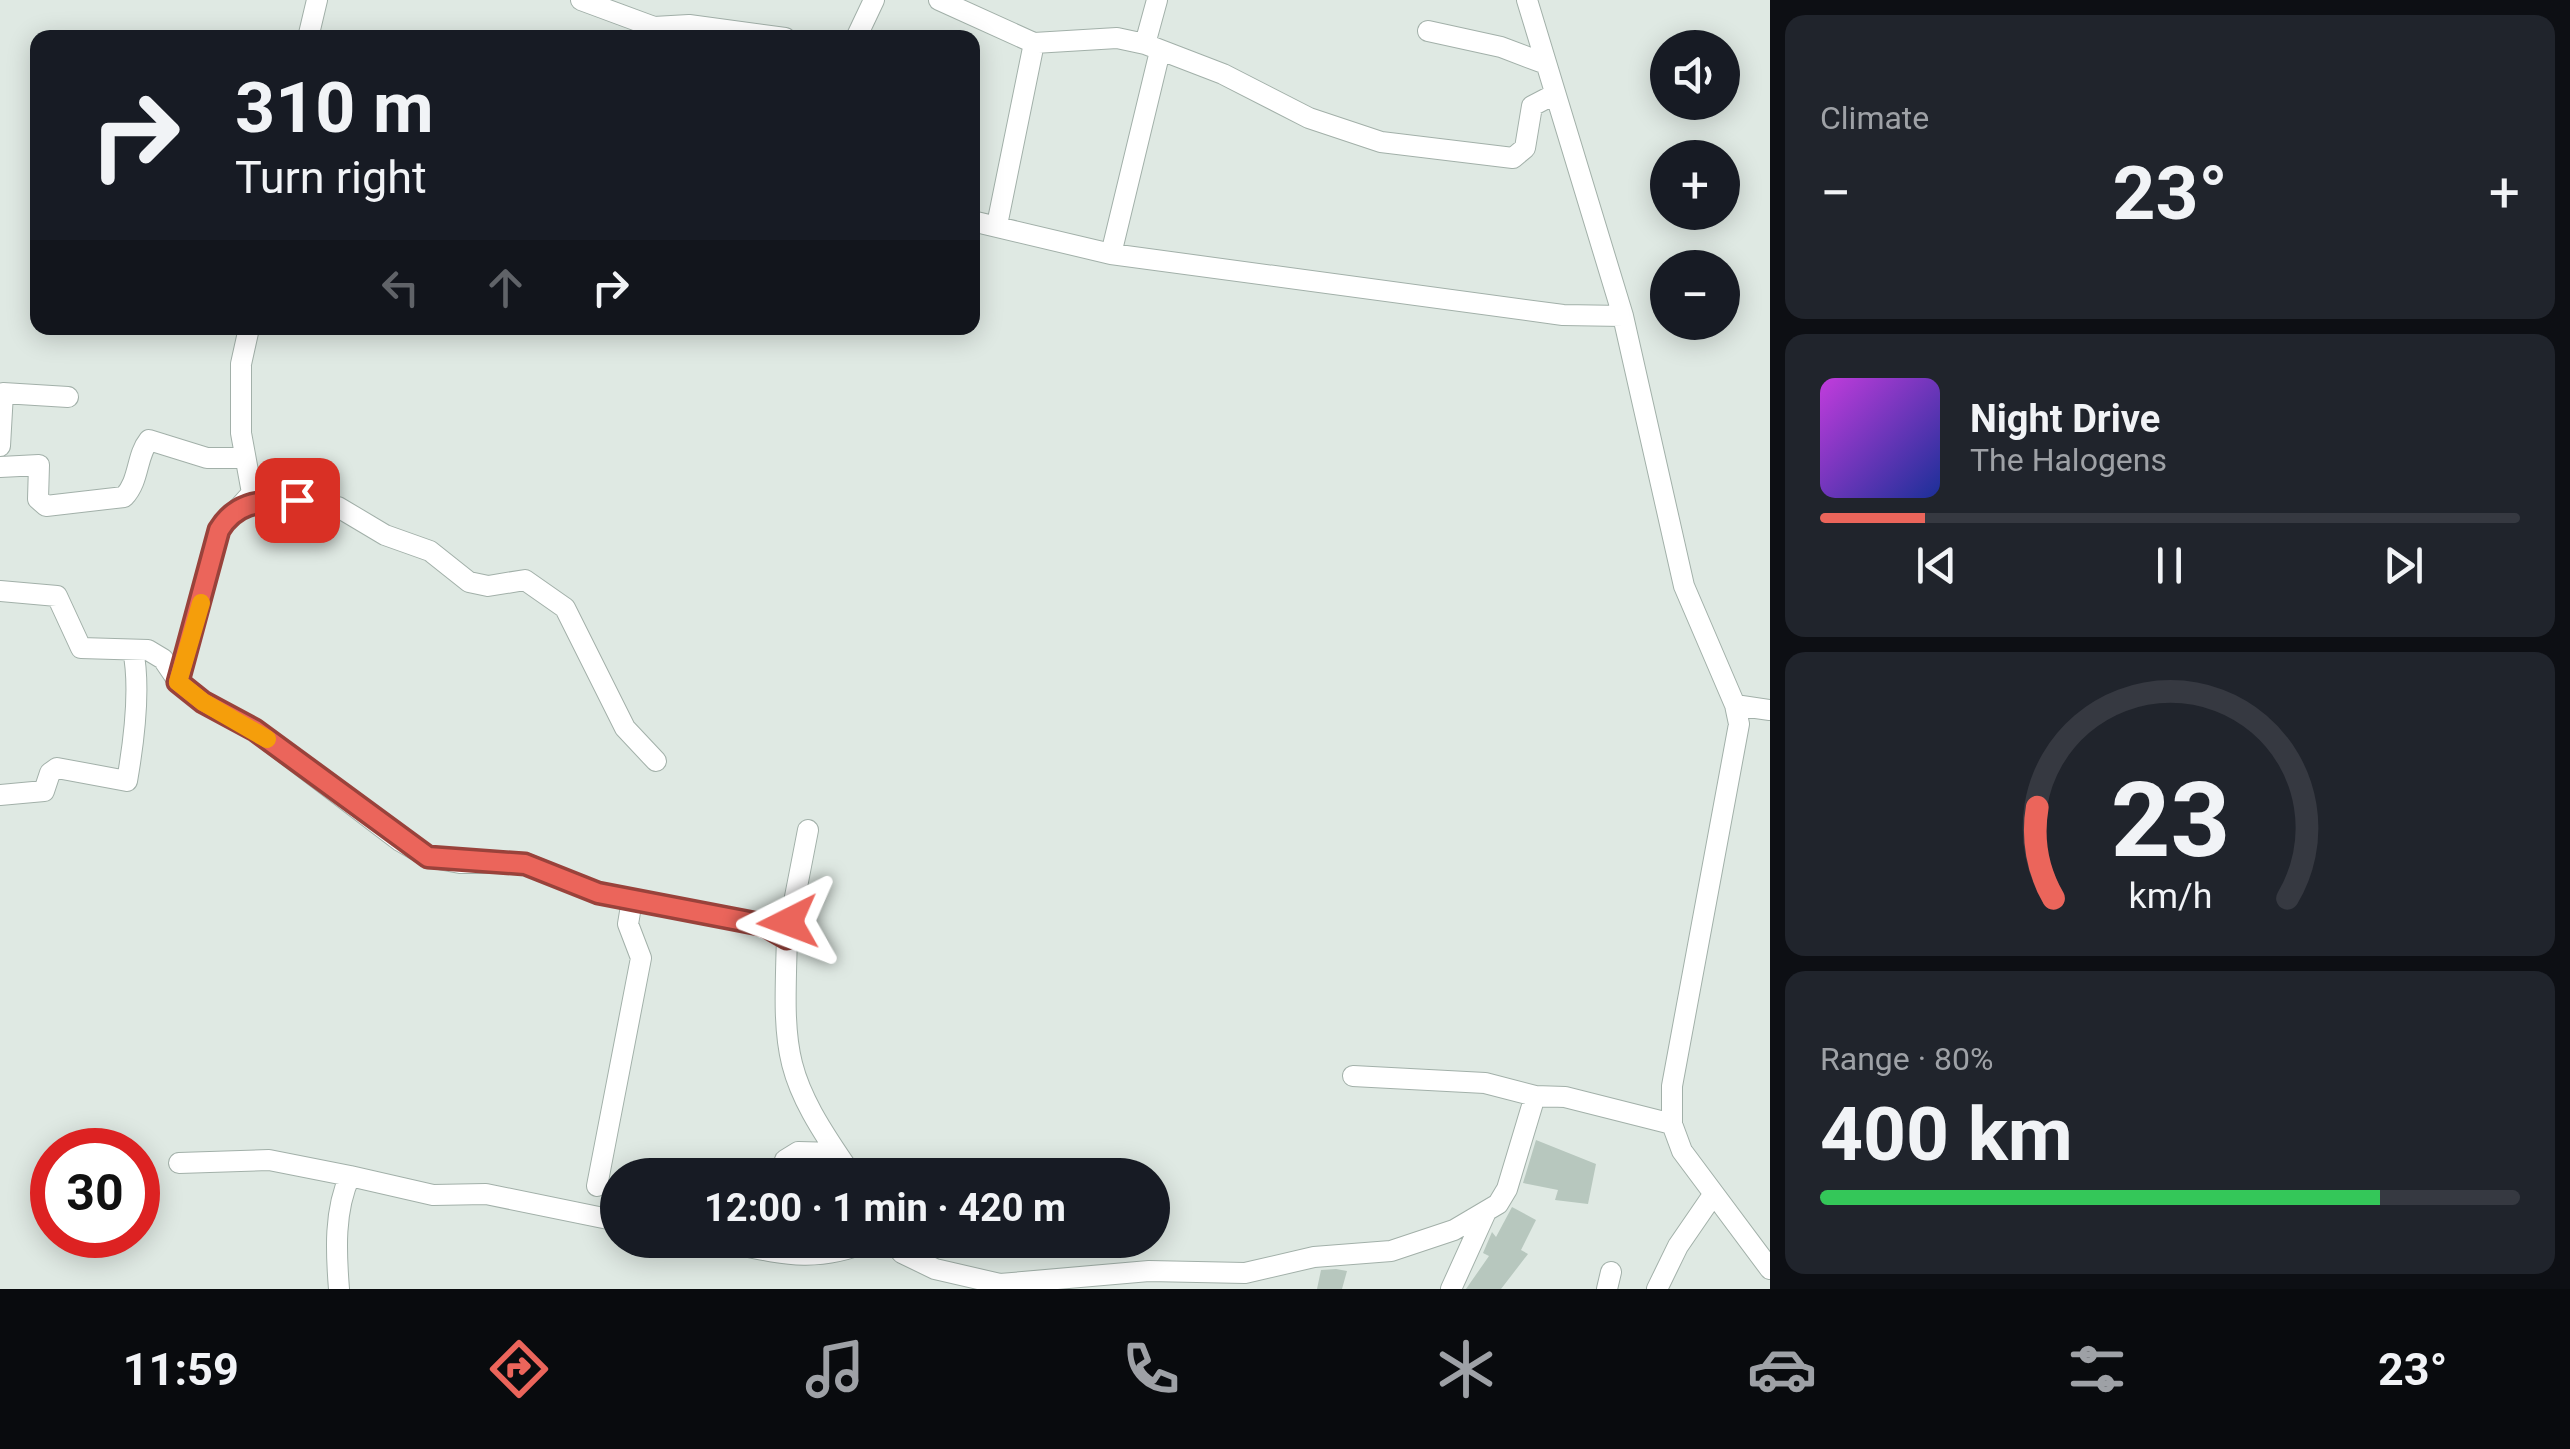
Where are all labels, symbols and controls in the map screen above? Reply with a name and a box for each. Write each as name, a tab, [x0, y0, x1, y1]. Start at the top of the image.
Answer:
map controls	[1650, 30, 1740, 340]
button: sound	[1650, 30, 1740, 120]
text: 310 m	[235, 67, 434, 149]
icon: right	[70, 70, 200, 200]
text: Climate	[1820, 99, 1929, 137]
button: +	[1650, 140, 1740, 230]
text: 23°	[2112, 149, 2228, 237]
text: Turn right	[235, 151, 427, 204]
text: −	[1820, 161, 1851, 225]
text: +	[2489, 161, 2520, 225]
button: −	[1650, 250, 1740, 340]
icon: left	[373, 260, 428, 315]
icon: ahead	[478, 260, 533, 315]
icon: right	[583, 260, 638, 315]
text: Night Drive	[1970, 397, 2160, 441]
text: The Halogens	[1970, 441, 2167, 479]
pin	[255, 458, 340, 543]
icon: arrive	[270, 473, 325, 528]
icon: previous	[1909, 538, 1964, 593]
icon: pause	[2142, 538, 2197, 593]
icon: next	[2376, 538, 2431, 593]
text: 23	[2110, 760, 2230, 881]
position arrow	[736, 870, 840, 974]
text: km/h	[2128, 875, 2212, 917]
text: Range · 80%	[1820, 1040, 1993, 1078]
text: 400 km	[1820, 1090, 2073, 1178]
speed limit sign: 30	[30, 1128, 160, 1258]
text: 12:00 · 1 min · 420 m	[704, 1186, 1066, 1230]
icon: directions	[484, 1334, 554, 1404]
icon: music	[800, 1334, 870, 1404]
icon: phone	[1116, 1334, 1186, 1404]
icon: climate	[1431, 1334, 1501, 1404]
icon: car	[1747, 1334, 1817, 1404]
icon: filters	[2062, 1334, 2132, 1404]
text: 11:59	[123, 1343, 239, 1396]
text: 23°	[2378, 1343, 2447, 1396]

